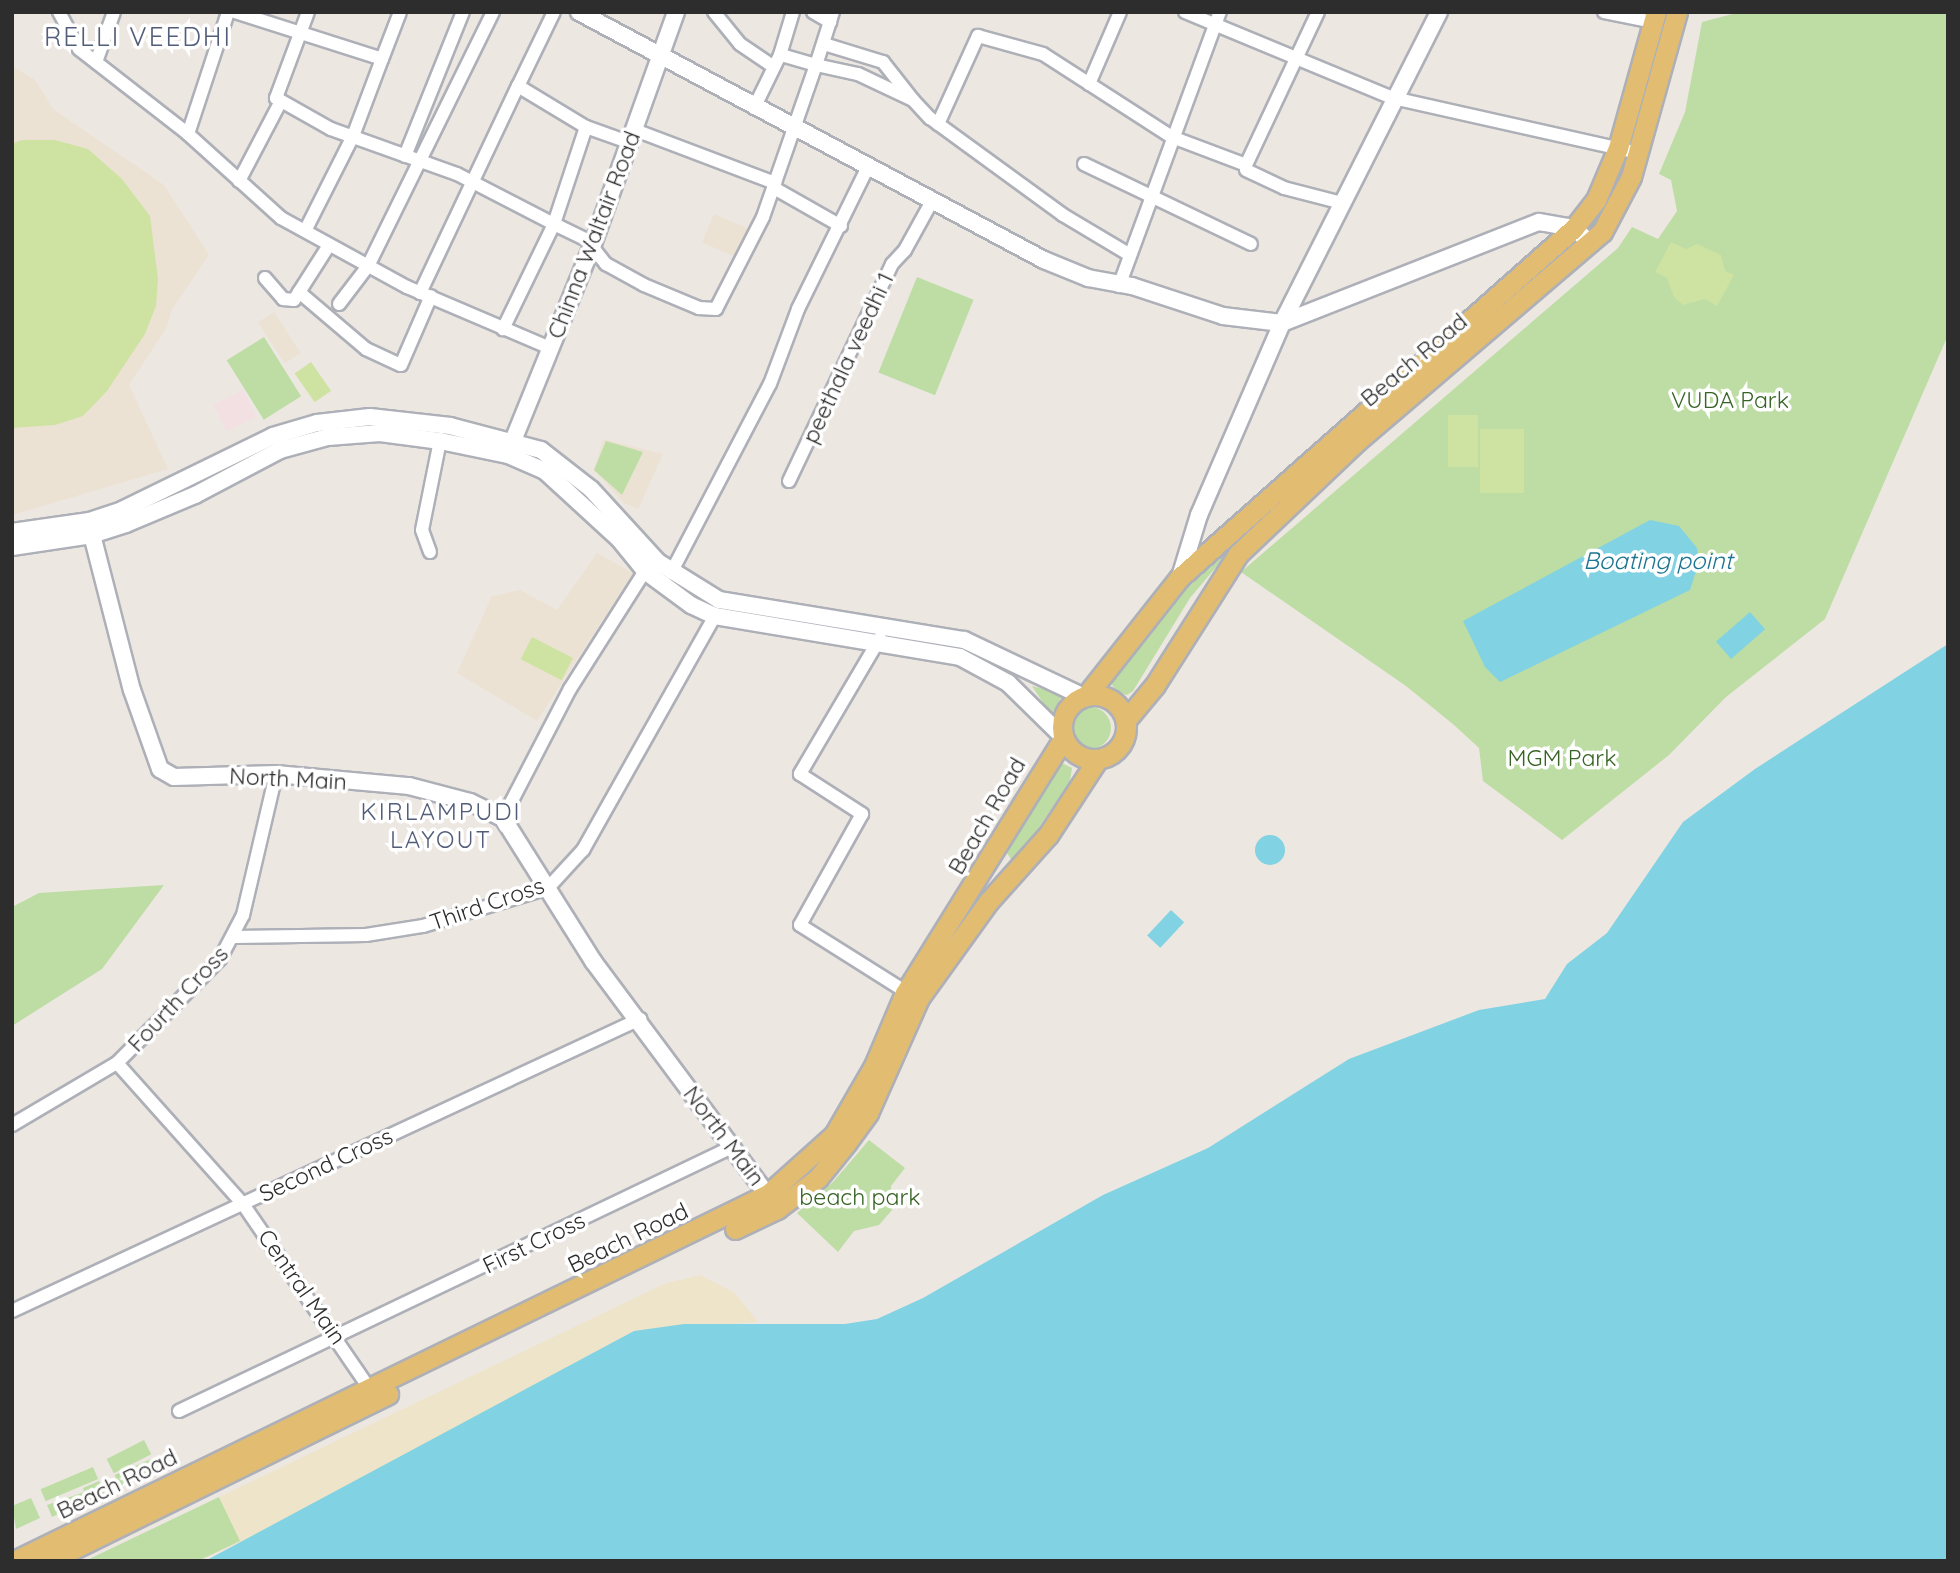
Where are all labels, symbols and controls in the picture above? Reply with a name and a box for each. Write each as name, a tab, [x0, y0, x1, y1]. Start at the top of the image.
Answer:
district label: RELLI VEEDHI	[45, 21, 231, 53]
street label: Chinna Waltair Road	[542, 127, 646, 343]
street label: peethala veedhi 1	[796, 268, 900, 448]
street label: Beach Road	[1355, 308, 1473, 412]
park label: VUDA Park	[1671, 386, 1789, 414]
water label: Boating point	[1583, 547, 1733, 575]
park label: MGM Park	[1508, 744, 1616, 772]
street label: Beach Road	[942, 753, 1032, 879]
street label: North Main	[228, 762, 348, 796]
district label: KIRLAMPUDI LAYOUT	[362, 798, 520, 854]
street label: Third Cross	[426, 872, 548, 936]
street label: Fourth Cross	[122, 940, 234, 1058]
street label: North Main	[678, 1081, 770, 1191]
street label: Second Cross	[255, 1122, 397, 1208]
park label: beach park	[799, 1183, 921, 1211]
street label: Beach Road	[563, 1197, 693, 1279]
street label: First Cross	[478, 1206, 590, 1280]
street label: Central Main	[252, 1224, 352, 1350]
street label: Beach Road	[52, 1443, 182, 1525]

